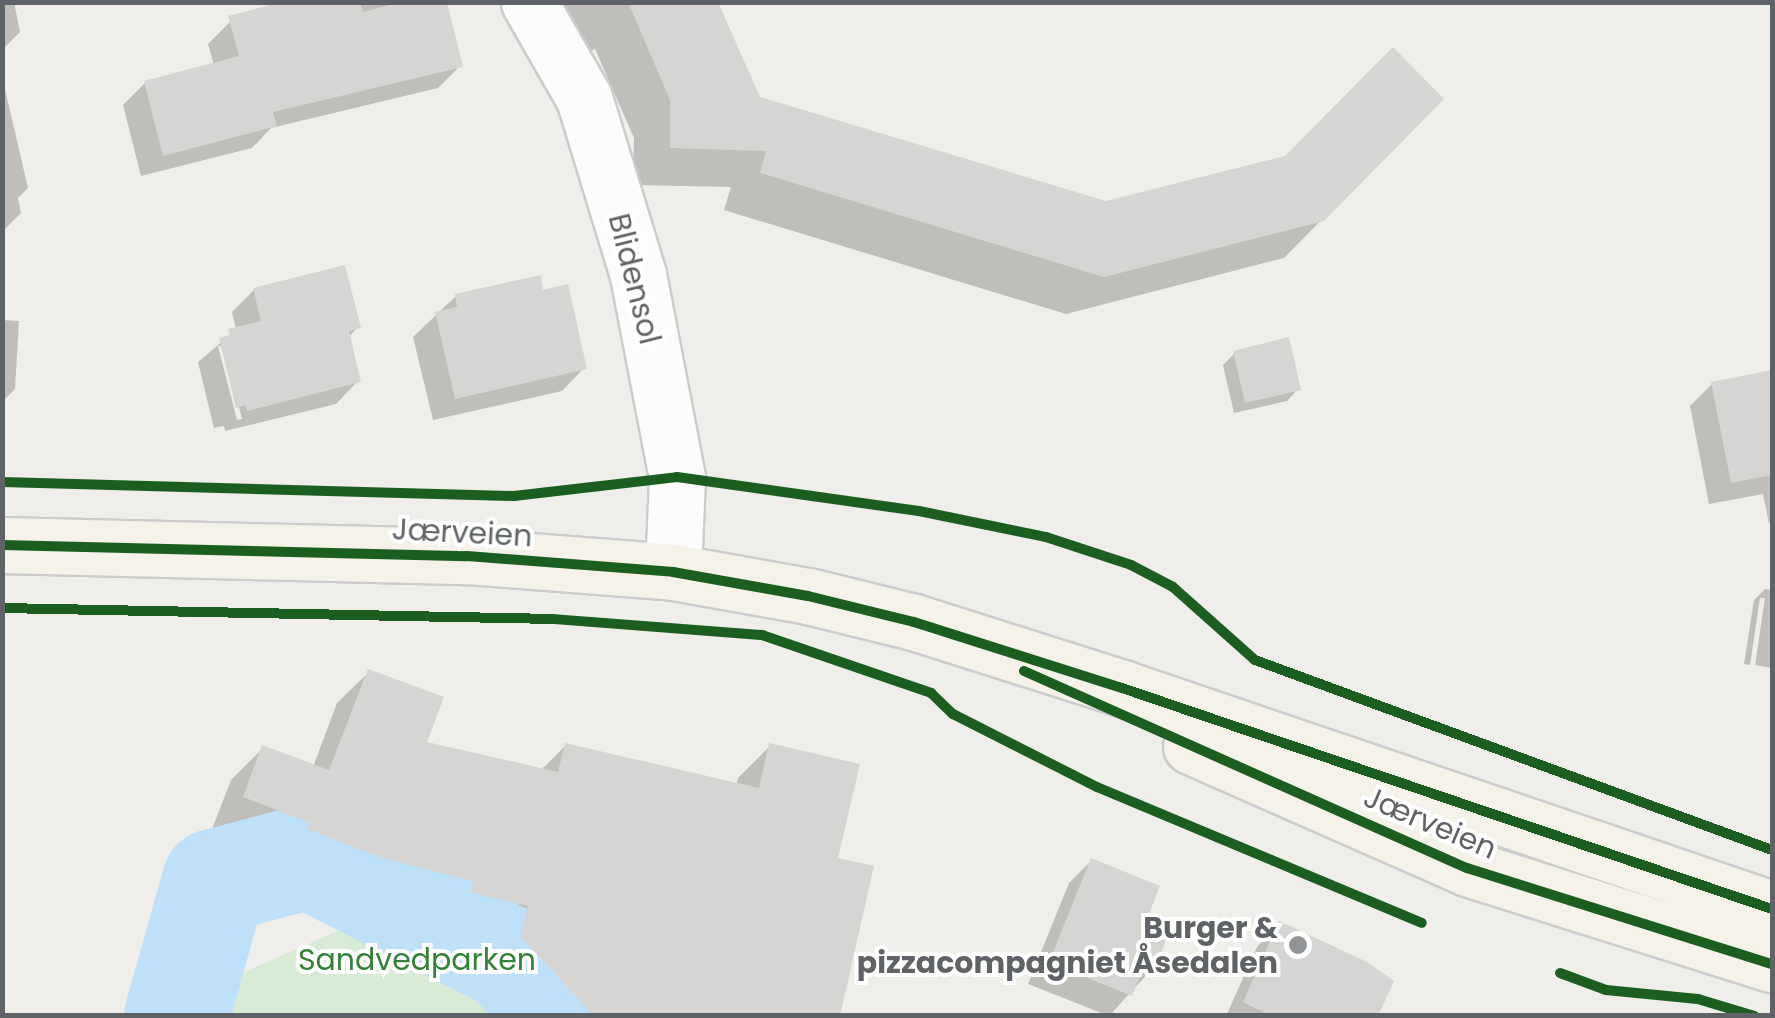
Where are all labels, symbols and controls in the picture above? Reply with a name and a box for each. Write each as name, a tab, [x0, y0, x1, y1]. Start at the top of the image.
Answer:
street label: Blidensol	[600, 210, 668, 348]
street label: Jærveien	[391, 511, 533, 555]
street label: Jærveien	[1358, 779, 1502, 867]
place label: Burger & pizzacompagniet Åsedalen	[857, 910, 1278, 980]
marker: Burger & pizzacompagniet Åsedalen	[1287, 934, 1309, 956]
park label: Sandvedparken	[298, 942, 536, 978]

